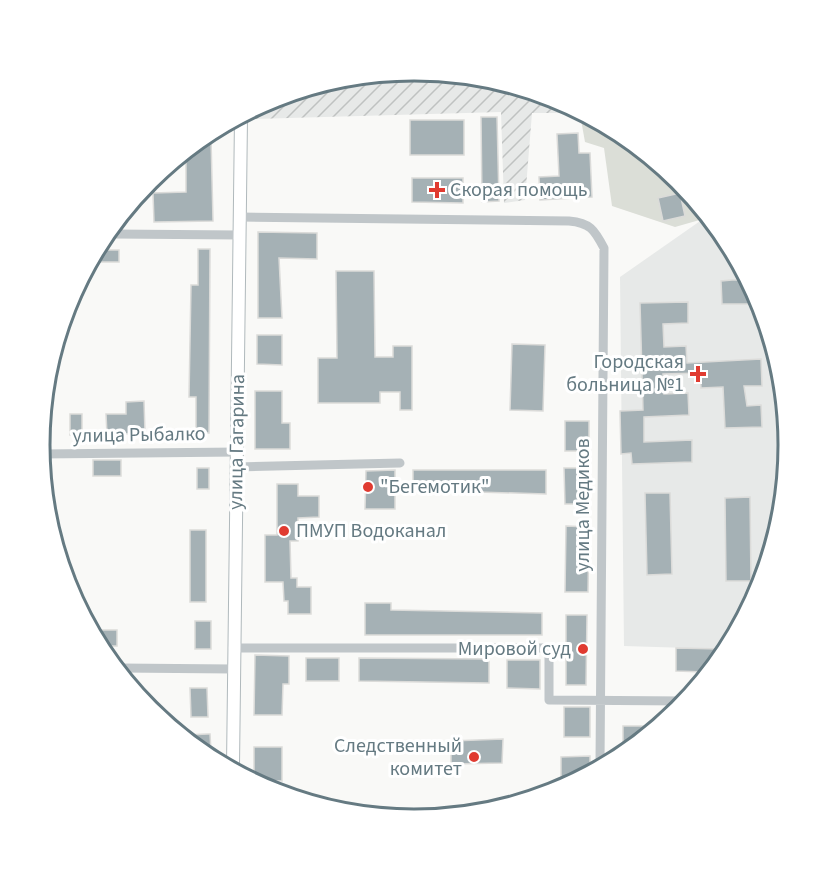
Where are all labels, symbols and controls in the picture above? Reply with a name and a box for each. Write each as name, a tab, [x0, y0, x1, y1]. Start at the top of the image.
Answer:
place label: Скорая помощь	[450, 176, 587, 204]
marker: Скорая помощь	[428, 181, 446, 199]
place label: Городская больница №1	[566, 348, 684, 399]
marker: Городская больница №1	[689, 365, 707, 383]
street label: улица Гагарина	[222, 374, 252, 510]
street label: улица Рыбалко	[72, 420, 206, 450]
street label: улица Медиков	[569, 438, 597, 572]
place label: "Бегемотик"	[380, 473, 489, 501]
marker: "Бегемотик"	[361, 480, 375, 494]
place label: ПМУП Водоканал	[296, 517, 446, 545]
marker: ПМУП Водоканал	[277, 524, 291, 538]
place label: Мировой суд	[458, 635, 571, 663]
marker: Мировой суд	[576, 642, 590, 656]
place label: Следственный комитет	[334, 732, 462, 783]
marker: Следственный комитет	[467, 750, 481, 764]

